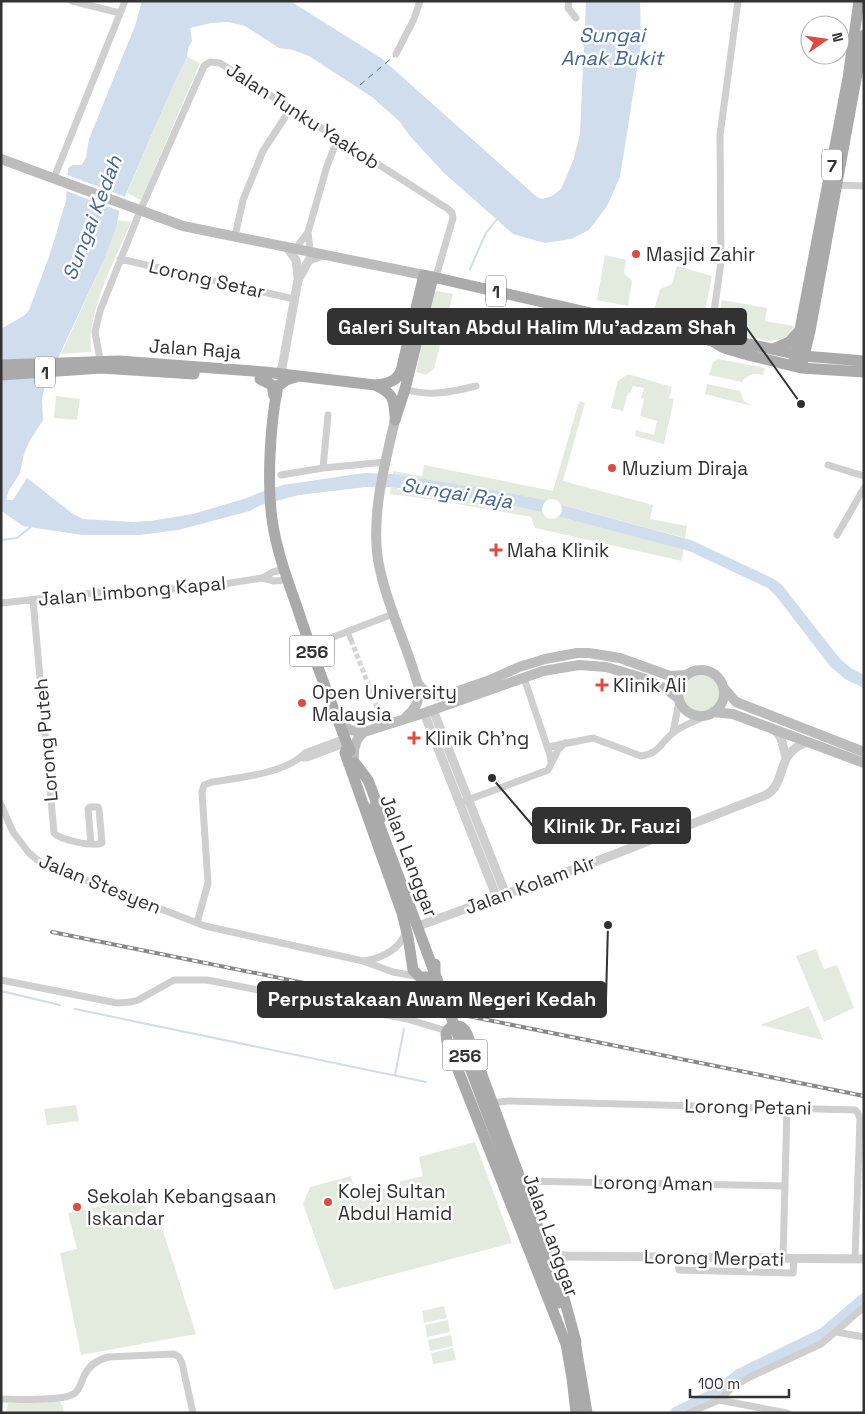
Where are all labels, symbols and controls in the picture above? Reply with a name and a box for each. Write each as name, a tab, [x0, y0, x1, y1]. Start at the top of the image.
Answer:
north arrow	[800, 15, 850, 65]
water label: Sungai Anak Bukit	[561, 22, 665, 71]
text: N	[828, 30, 847, 44]
street label: Jalan Tunku Yaakob	[221, 57, 385, 175]
road number: 7	[822, 150, 842, 180]
water label: Sungai Kedah	[56, 151, 128, 284]
place label: Masjid Zahir	[646, 242, 755, 267]
marker: Masjid Zahir	[630, 248, 642, 260]
street label: Lorong Setar	[146, 253, 268, 305]
road number: 1	[486, 276, 506, 306]
callout: Galeri Sultan Abdul Halim Mu'adzam Shah	[328, 309, 746, 344]
text: Galeri Sultan Abdul Halim Mu'adzam Shah	[338, 314, 736, 340]
street label: Jalan Raja	[148, 333, 242, 365]
road number: 1	[35, 357, 55, 388]
place label: Muzium Diraja	[622, 456, 748, 481]
marker: Muzium Diraja	[606, 462, 618, 474]
water label: Sungai Raja	[400, 471, 515, 515]
place label: Maha Klinik	[507, 538, 609, 563]
marker: Maha Klinik	[489, 543, 503, 557]
street label: Jalan Limbong Kapal	[37, 570, 227, 612]
road number: 256	[290, 636, 334, 666]
place label: Klinik Ali	[613, 673, 686, 698]
street label: Lorong Puteh	[28, 677, 64, 803]
marker: Klinik Ali	[595, 678, 609, 692]
place label: Open University Malaysia	[312, 680, 457, 727]
marker: Open University Malaysia	[296, 697, 308, 709]
place label: Klinik Ch'ng	[425, 726, 529, 751]
marker: Klinik Ch'ng	[407, 731, 421, 745]
street label: Jalan Langgar	[374, 791, 444, 921]
callout: Klinik Dr. Fauzi	[533, 808, 690, 843]
text: Klinik Dr. Fauzi	[543, 813, 681, 839]
street label: Jalan Stesyen	[35, 848, 165, 920]
street label: Jalan Kolam Air	[461, 850, 599, 920]
callout: Perpustakaan Awam Negeri Kedah	[258, 982, 606, 1017]
text: Perpustakaan Awam Negeri Kedah	[268, 986, 596, 1012]
road number: 256	[442, 1040, 488, 1070]
street label: Lorong Petani	[684, 1093, 812, 1121]
street label: Lorong Aman	[593, 1169, 713, 1197]
street label: Jalan Langgar	[517, 1170, 585, 1300]
place label: Kolej Sultan Abdul Hamid	[338, 1179, 452, 1226]
place label: Sekolah Kebangsaan Iskandar	[87, 1184, 276, 1231]
marker: Kolej Sultan Abdul Hamid	[322, 1196, 334, 1208]
marker: Sekolah Kebangsaan Iskandar	[71, 1201, 83, 1213]
street label: Lorong Merpati	[644, 1244, 784, 1272]
scale bar	[690, 1366, 789, 1398]
text: 100 m	[698, 1374, 740, 1393]

